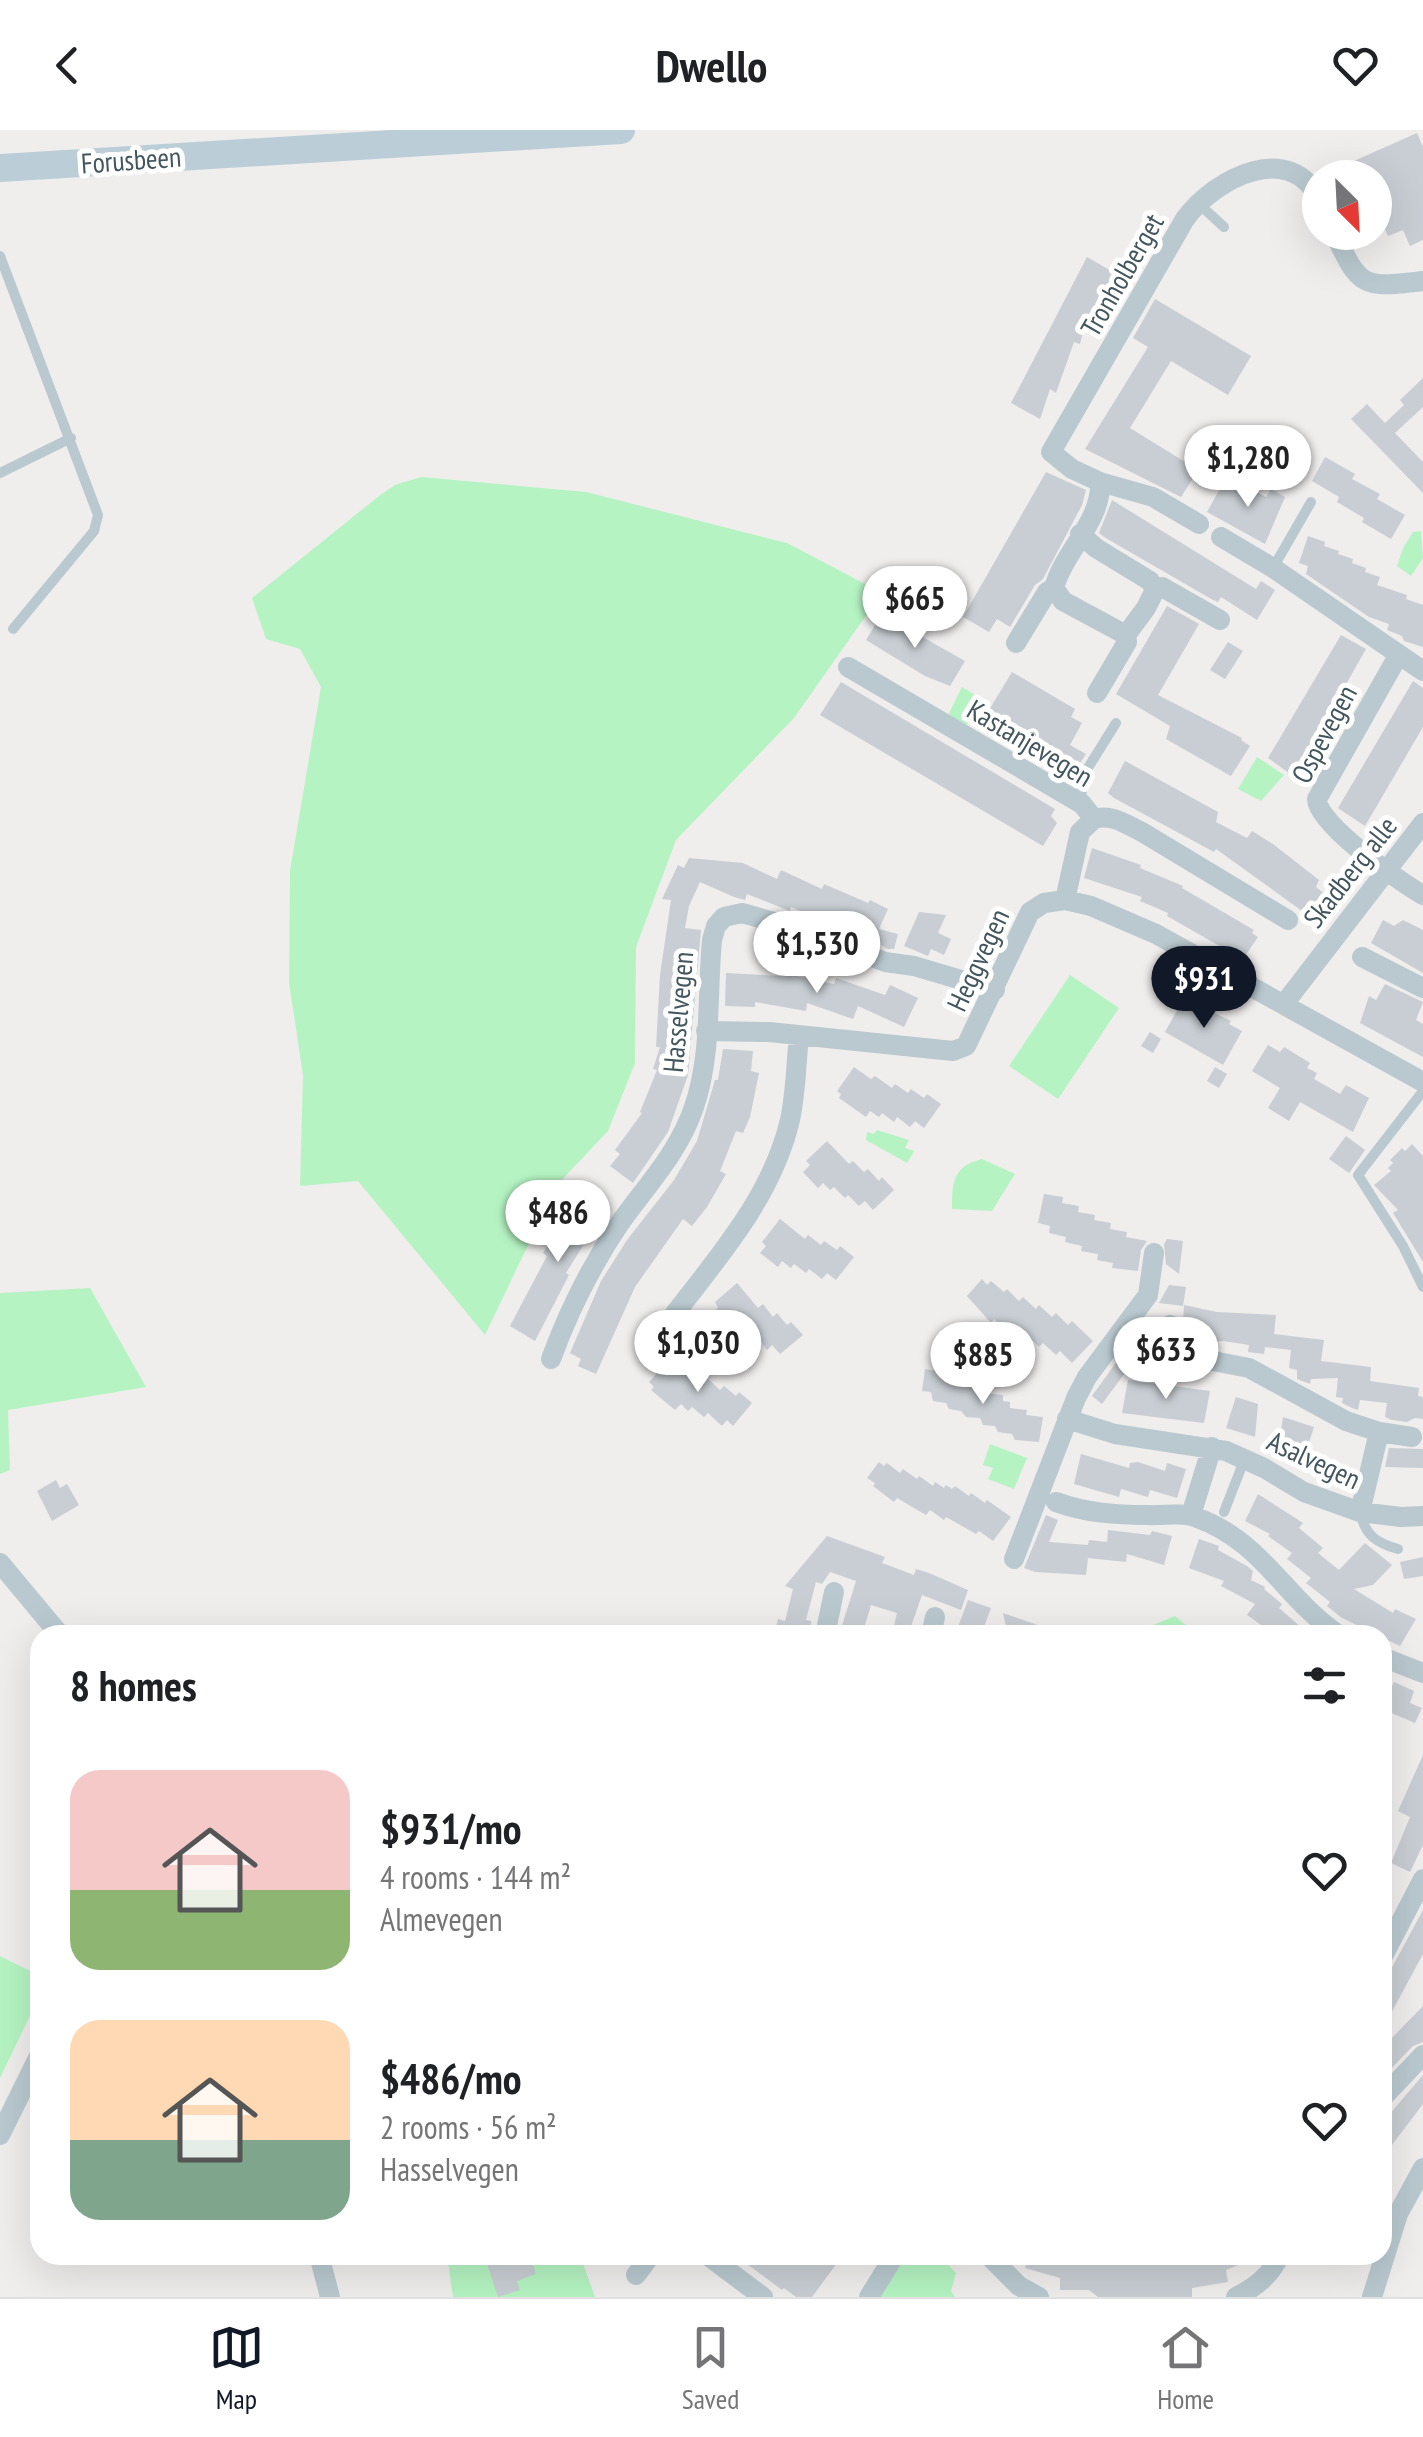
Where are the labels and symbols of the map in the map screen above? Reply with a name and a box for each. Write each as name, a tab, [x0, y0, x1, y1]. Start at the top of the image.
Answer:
street label: Forusbeen	[80, 138, 182, 181]
north arrow	[1302, 160, 1392, 250]
street label: Tronholberget	[1072, 206, 1172, 343]
pin: $1,280	[1167, 425, 1329, 510]
pin: $665	[856, 566, 974, 651]
street label: Ospevegen	[1282, 678, 1365, 789]
street label: Kastanjevegen	[961, 691, 1100, 795]
street label: Skadberg alle	[1295, 809, 1405, 935]
street label: Heggvegen	[938, 903, 1017, 1017]
pin: $1,530	[736, 911, 898, 996]
pin: $931	[1145, 946, 1263, 1031]
street label: Hasselvegen	[654, 950, 701, 1074]
pin: $486	[499, 1180, 617, 1265]
pin: $1,030	[617, 1310, 779, 1395]
pin: $633	[1107, 1317, 1225, 1402]
pin: $885	[924, 1322, 1042, 1407]
street label: Asalvegen	[1262, 1422, 1367, 1497]

